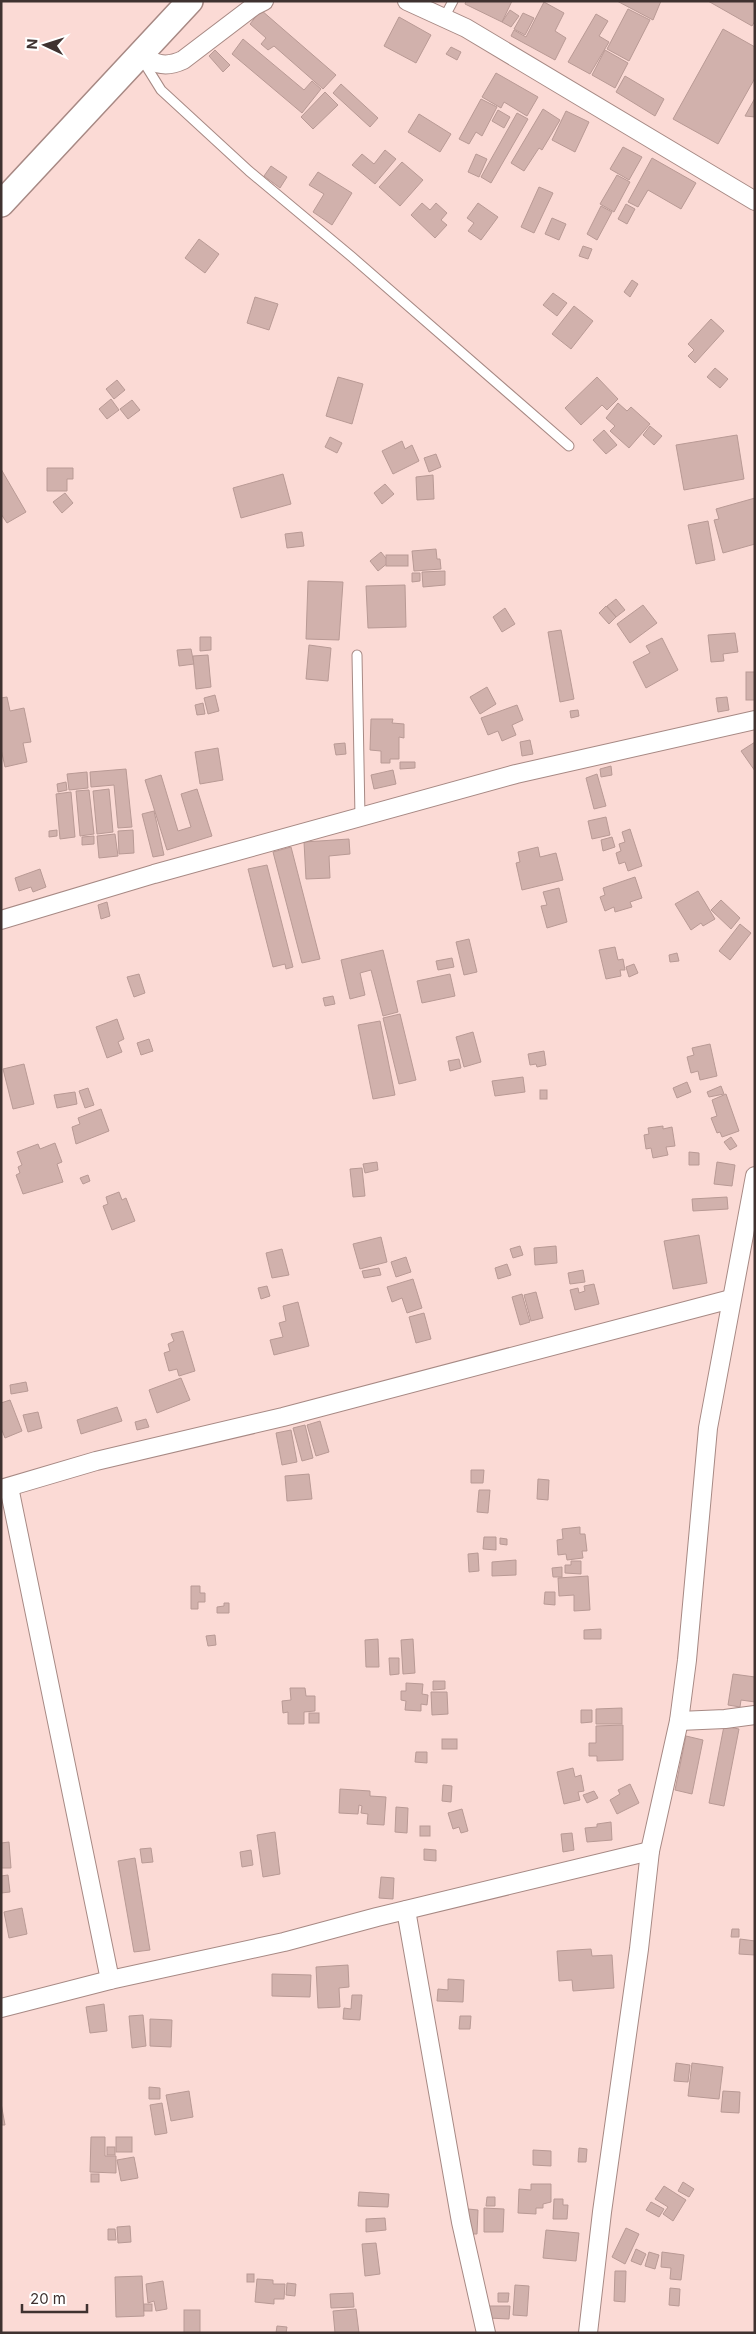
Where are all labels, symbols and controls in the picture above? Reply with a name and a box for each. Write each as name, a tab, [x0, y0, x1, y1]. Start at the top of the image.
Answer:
north arrow	[20, 20, 70, 70]
text: N	[23, 38, 40, 50]
scale bar	[22, 2282, 88, 2314]
text: 20 m	[30, 2289, 66, 2308]

